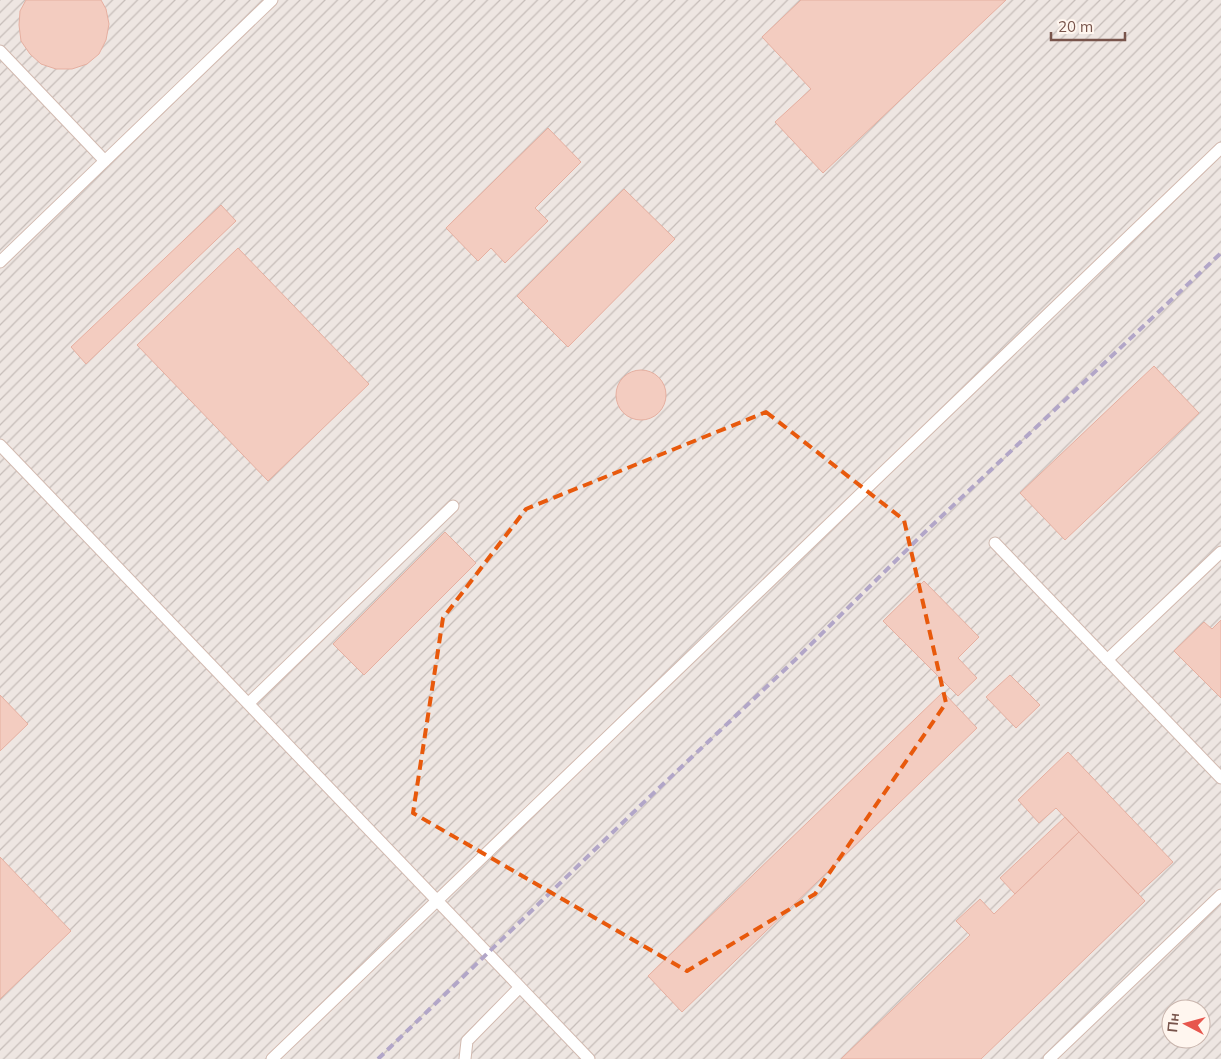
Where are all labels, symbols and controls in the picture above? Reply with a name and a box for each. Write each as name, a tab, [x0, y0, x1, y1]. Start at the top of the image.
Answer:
scale bar	[1051, 10, 1125, 42]
text: 20 m	[1058, 17, 1093, 36]
north arrow	[1161, 999, 1211, 1049]
text: Пн	[1163, 1012, 1183, 1033]

